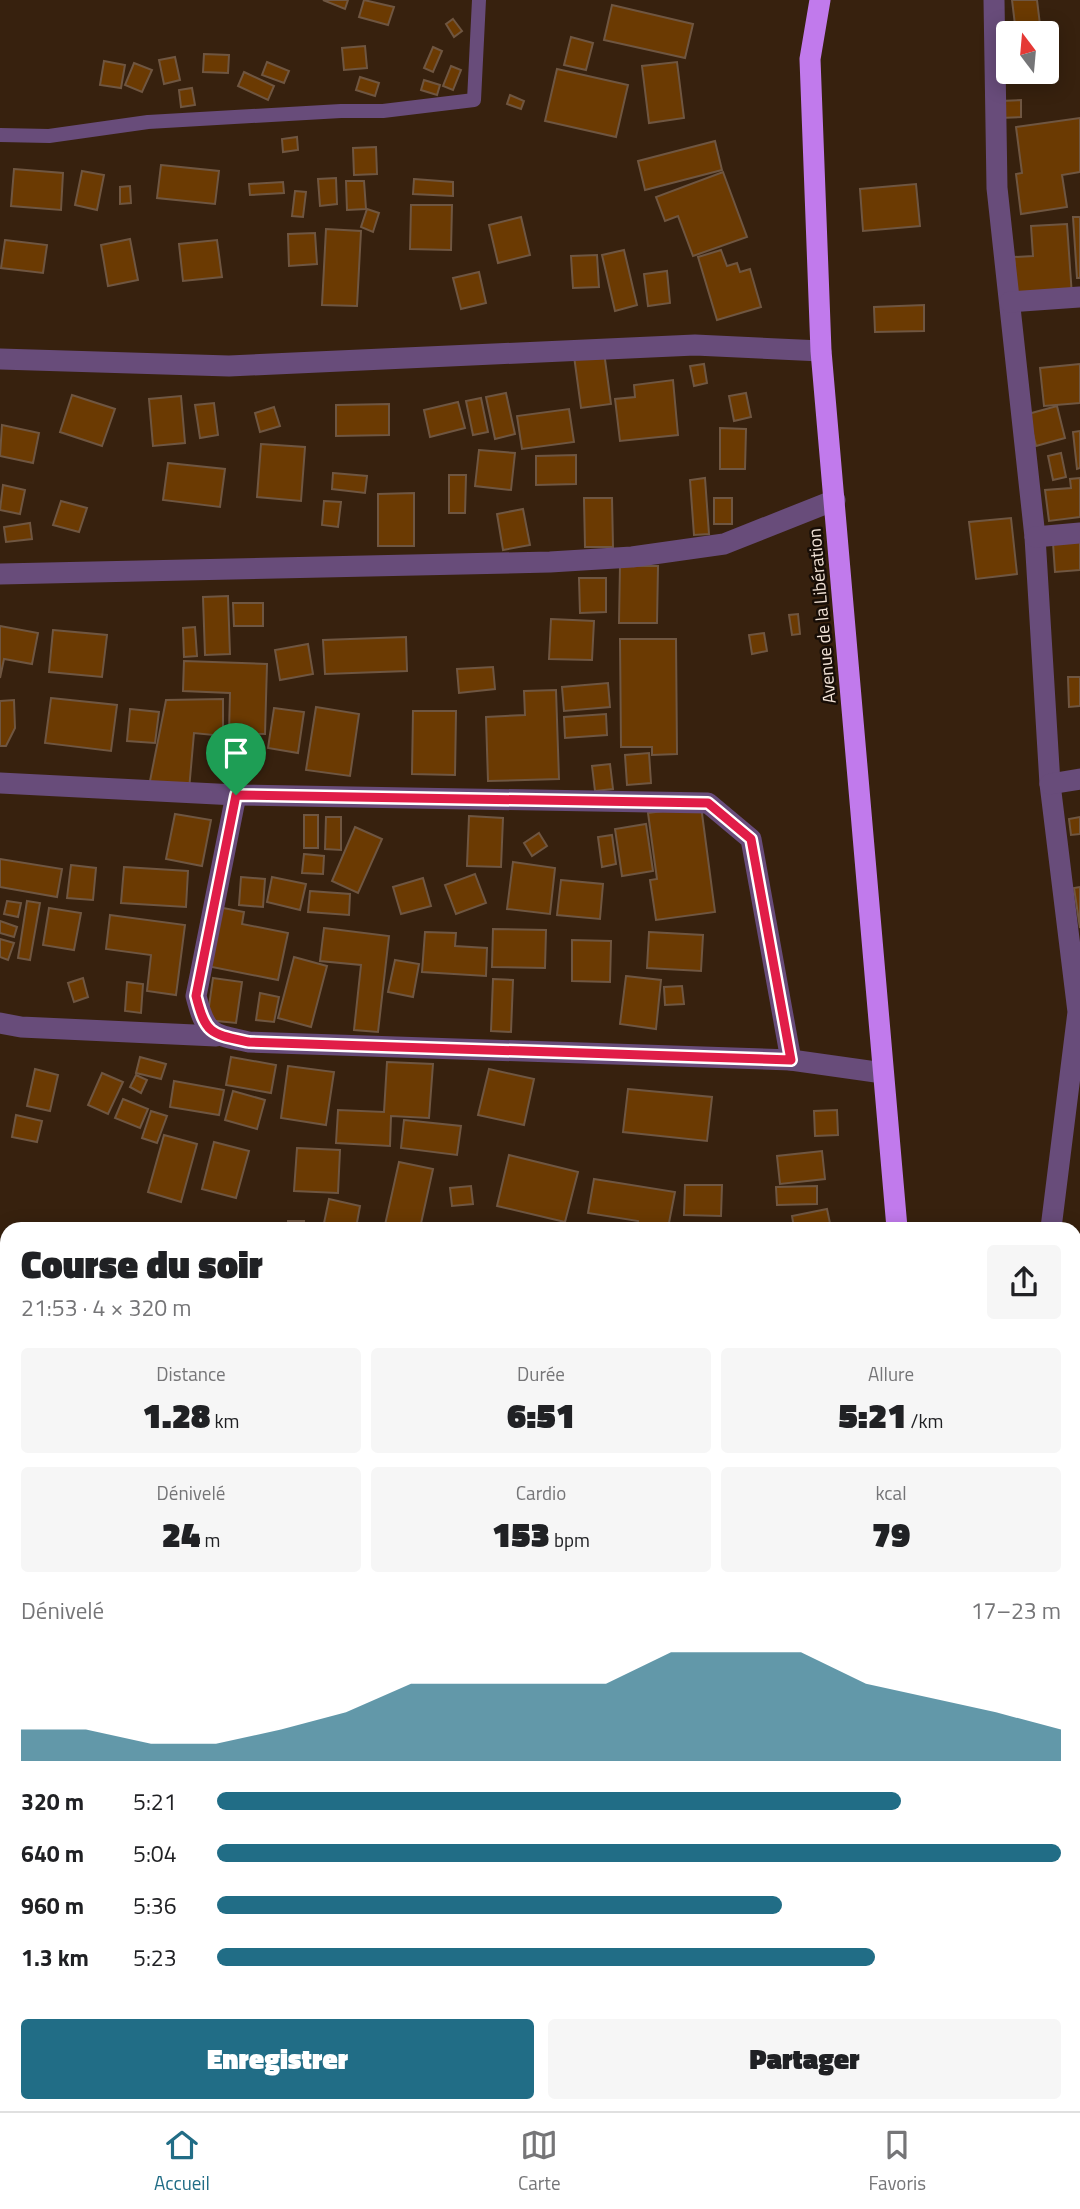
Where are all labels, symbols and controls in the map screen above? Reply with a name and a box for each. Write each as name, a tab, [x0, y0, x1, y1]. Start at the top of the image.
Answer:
north arrow	[996, 21, 1059, 84]
map controls	[996, 21, 1059, 84]
street label: Avenue de la Libération	[800, 527, 843, 705]
pin	[206, 723, 266, 795]
icon: arrive	[217, 734, 255, 772]
text: Course du soir	[21, 1235, 263, 1293]
button: share	[987, 1245, 1061, 1319]
text: 21:53 · 4 × 320 m	[21, 1290, 191, 1325]
text: Distance	[156, 1359, 226, 1388]
text: Durée	[517, 1359, 565, 1388]
text: Allure	[868, 1359, 914, 1388]
text: 1.28	[143, 1388, 210, 1442]
text: 6:51	[507, 1388, 575, 1442]
text: 5:21	[839, 1388, 906, 1442]
text: km	[210, 1406, 239, 1435]
text: /km	[906, 1406, 943, 1435]
text: Dénivelé	[157, 1478, 225, 1507]
text: Cardio	[516, 1478, 566, 1507]
text: kcal	[875, 1478, 907, 1507]
text: 24	[162, 1507, 200, 1561]
text: 153	[492, 1507, 550, 1561]
text: 79	[872, 1507, 910, 1561]
text: m	[200, 1525, 220, 1554]
text: bpm	[550, 1525, 590, 1554]
text: Dénivelé	[21, 1593, 104, 1628]
text: 17–23 m	[971, 1593, 1061, 1628]
text: 320 m	[21, 1784, 84, 1819]
text: 5:21	[133, 1784, 177, 1819]
text: 640 m	[21, 1836, 84, 1871]
text: 5:04	[133, 1836, 177, 1871]
text: 960 m	[21, 1888, 84, 1923]
text: 5:36	[133, 1888, 177, 1923]
text: 1.3 km	[21, 1940, 89, 1975]
text: 5:23	[133, 1940, 177, 1975]
button: Enregistrer	[21, 2019, 534, 2099]
button: Partager	[548, 2019, 1061, 2099]
tab: Accueil	[154, 2126, 210, 2197]
tab: Carte	[518, 2126, 561, 2197]
tab: Favoris	[869, 2126, 926, 2197]

